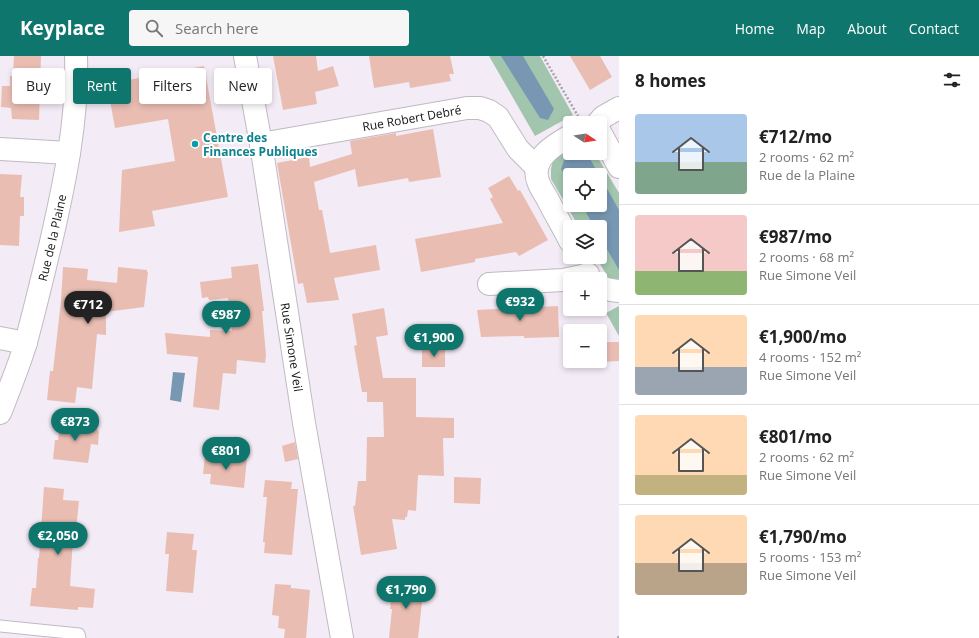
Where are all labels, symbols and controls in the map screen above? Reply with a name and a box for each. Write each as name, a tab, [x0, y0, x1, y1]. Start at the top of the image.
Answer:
search box	[129, 10, 409, 46]
text: Keyplace	[20, 15, 105, 41]
icon: search	[143, 17, 165, 39]
text: Search here	[175, 18, 259, 38]
text: Home	[735, 19, 774, 38]
text: Map	[796, 19, 825, 38]
text: About	[847, 19, 887, 38]
text: Contact	[909, 19, 959, 38]
chip: Buy	[12, 68, 65, 104]
chip: Rent	[73, 68, 131, 104]
chip: Filters	[139, 68, 206, 104]
chip: New	[214, 68, 272, 104]
text: 8 homes	[635, 69, 706, 92]
icon: filters	[941, 69, 963, 91]
street label: Rue Robert Debré	[361, 101, 463, 135]
north arrow	[563, 116, 607, 160]
map controls	[563, 116, 607, 368]
text: €712/mo	[759, 125, 832, 148]
place label: Centre des Finances Publiques	[203, 129, 318, 160]
icon: home	[667, 130, 715, 178]
marker: Centre des Finances Publiques	[190, 139, 200, 149]
text: 2 rooms · 62 m²	[759, 148, 854, 166]
text: Rue de la Plaine	[759, 166, 855, 184]
button: locate	[563, 168, 607, 212]
street label: Rue de la Plaine	[33, 193, 70, 283]
button: layers	[563, 220, 607, 264]
text: €987/mo	[759, 225, 832, 248]
icon: home	[667, 231, 715, 279]
text: 2 rooms · 68 m²	[759, 248, 854, 266]
text: Rue Simone Veil	[759, 266, 856, 284]
button: +	[563, 272, 607, 316]
pin: €932	[496, 288, 544, 322]
pin: €712	[64, 291, 112, 325]
text: €932	[505, 292, 535, 310]
text: €712	[73, 295, 103, 313]
pin: €987	[202, 301, 250, 335]
street label: Rue Simone Veil	[277, 301, 308, 393]
text: €987	[211, 305, 241, 323]
pin: €1,900	[401, 324, 467, 358]
button: −	[563, 324, 607, 368]
text: €1,900/mo	[759, 325, 847, 348]
text: €1,900	[414, 328, 454, 346]
icon: home	[667, 331, 715, 379]
text: 4 rooms · 152 m²	[759, 348, 861, 366]
text: Rue Simone Veil	[759, 366, 856, 384]
pin: €873	[51, 408, 99, 442]
text: €873	[60, 412, 90, 430]
text: €801/mo	[759, 425, 832, 448]
icon: home	[667, 431, 715, 479]
pin: €801	[202, 437, 250, 471]
text: €801	[211, 441, 241, 459]
text: 2 rooms · 62 m²	[759, 448, 854, 466]
text: Rue Simone Veil	[759, 466, 856, 484]
pin: €2,050	[25, 522, 91, 556]
text: €1,790/mo	[759, 525, 847, 548]
text: €2,050	[38, 526, 78, 544]
icon: home	[667, 531, 715, 579]
text: 5 rooms · 153 m²	[759, 548, 861, 566]
text: Rue Simone Veil	[759, 566, 856, 584]
pin: €1,790	[373, 576, 439, 610]
text: €1,790	[386, 580, 426, 598]

